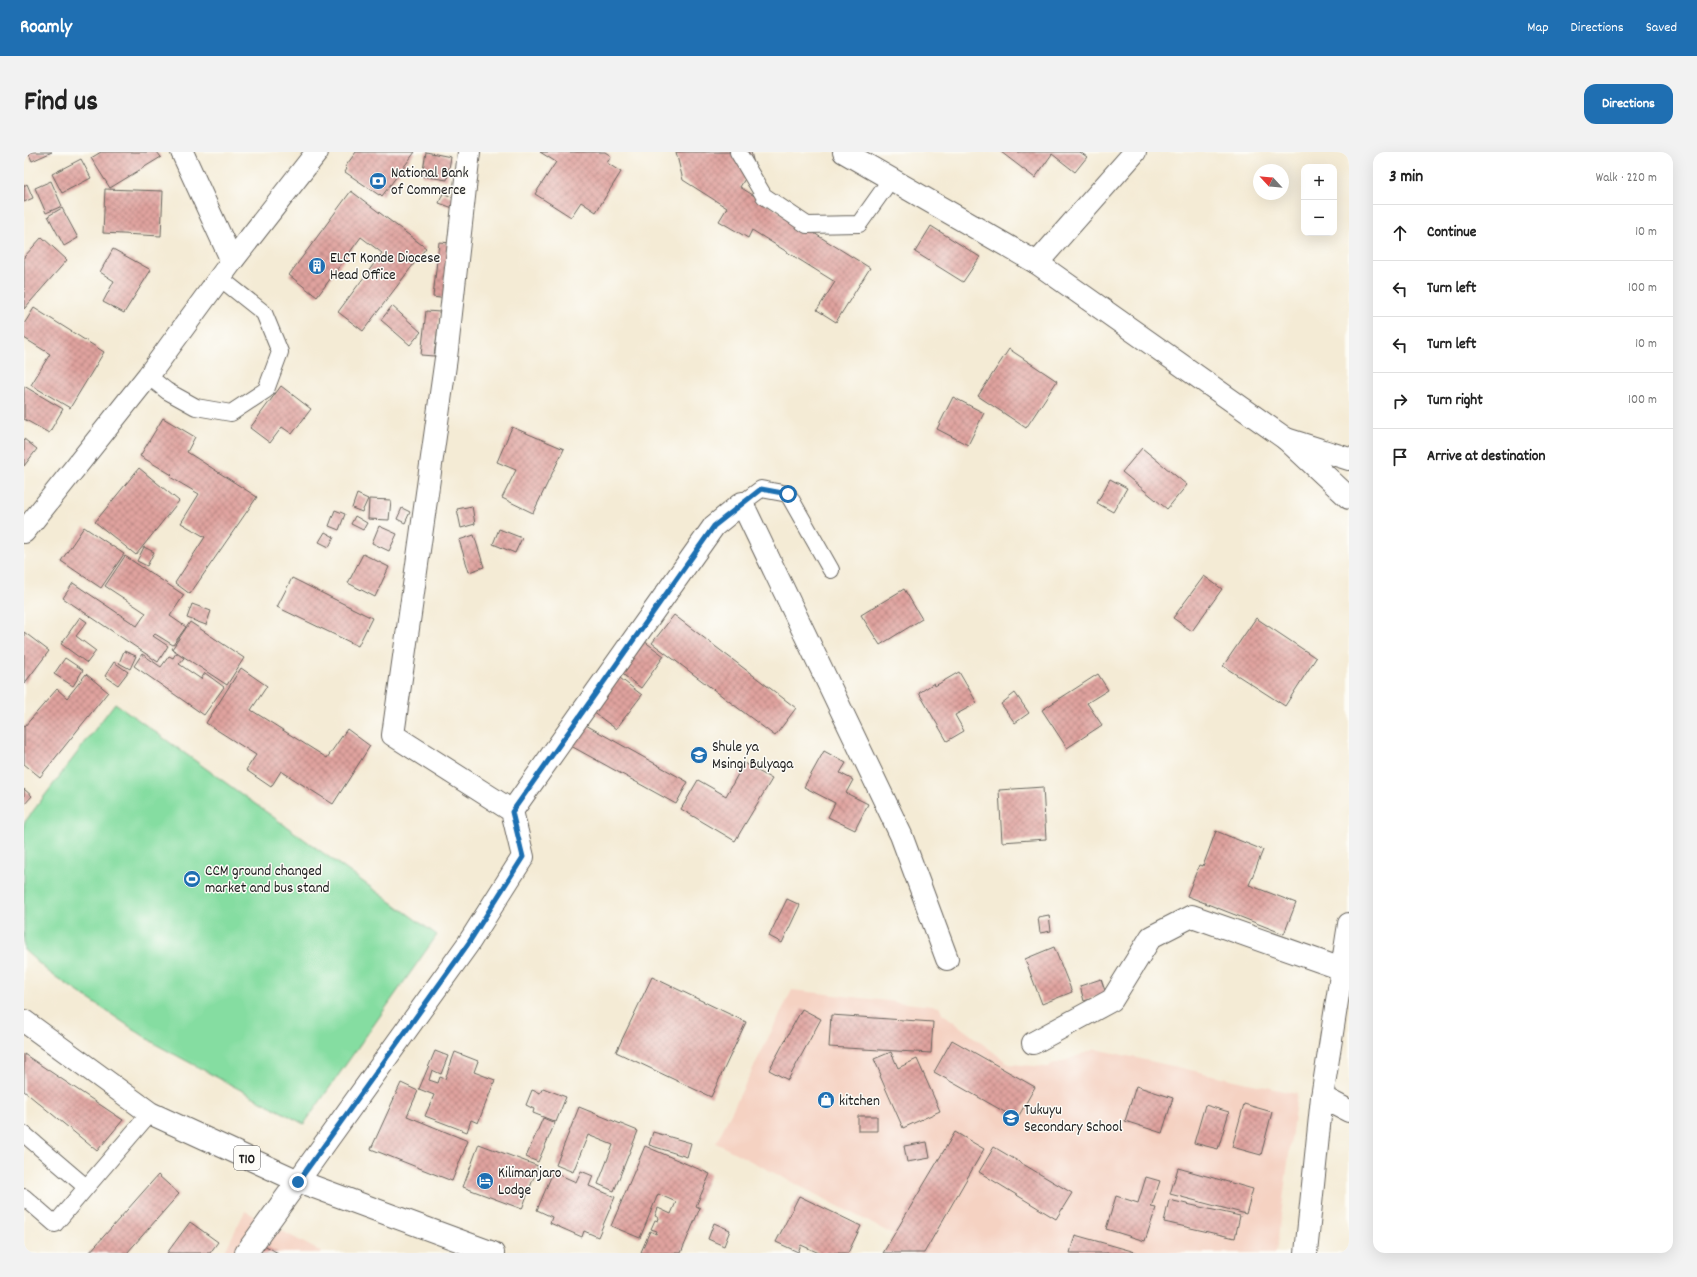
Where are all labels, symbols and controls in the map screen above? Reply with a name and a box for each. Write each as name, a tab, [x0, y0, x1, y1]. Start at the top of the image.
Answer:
text: Roamly	[20, 15, 72, 42]
text: Map	[1527, 18, 1549, 38]
text: Directions	[1571, 18, 1624, 38]
text: Saved	[1646, 18, 1677, 38]
text: Find us	[24, 84, 98, 124]
button: Directions	[1584, 84, 1673, 124]
place label: National Bank of Commerce	[391, 163, 469, 202]
north arrow	[1253, 164, 1289, 200]
map controls	[1301, 164, 1337, 236]
button: +	[1301, 164, 1337, 200]
text: 3 min	[1389, 166, 1423, 190]
text: Walk · 220 m	[1596, 169, 1657, 188]
bank icon: National Bank of Commerce	[368, 171, 388, 191]
button: −	[1301, 200, 1337, 236]
icon: ahead	[1389, 222, 1411, 244]
text: Continue	[1427, 222, 1476, 244]
text: 10 m	[1635, 223, 1657, 242]
place label: ELCT Konde Diocese Head Office	[330, 248, 441, 287]
building icon: ELCT Konde Diocese Head Office	[307, 256, 327, 276]
icon: left	[1389, 278, 1411, 300]
text: Turn left	[1427, 278, 1476, 300]
text: 100 m	[1628, 279, 1657, 298]
icon: left	[1389, 334, 1411, 356]
text: Turn left	[1427, 334, 1476, 356]
text: 10 m	[1635, 335, 1657, 354]
icon: right	[1389, 390, 1411, 412]
text: Turn right	[1427, 390, 1483, 412]
text: 100 m	[1628, 391, 1657, 410]
icon: arrive	[1389, 446, 1411, 468]
text: Arrive at destination	[1427, 446, 1545, 468]
route start	[779, 485, 797, 503]
place label: Shule ya Msingi Bulyaga	[712, 737, 794, 776]
school or university icon: Shule ya Msingi Bulyaga	[689, 745, 709, 765]
place label: CCM ground changed market and bus stand	[205, 861, 330, 900]
sports icon: CCM ground changed market and bus stand	[182, 869, 202, 889]
shop icon: kitchen	[816, 1090, 836, 1110]
place label: kitchen	[839, 1091, 880, 1113]
place label: Tukuyu Secondary School	[1024, 1100, 1123, 1139]
school or university icon: Tukuyu Secondary School	[1001, 1108, 1021, 1128]
road number: T10	[234, 1146, 260, 1170]
place label: Kilimanjaro Lodge	[498, 1163, 562, 1202]
hotel icon: Kilimanjaro Lodge	[475, 1171, 495, 1191]
route end	[289, 1173, 307, 1191]

